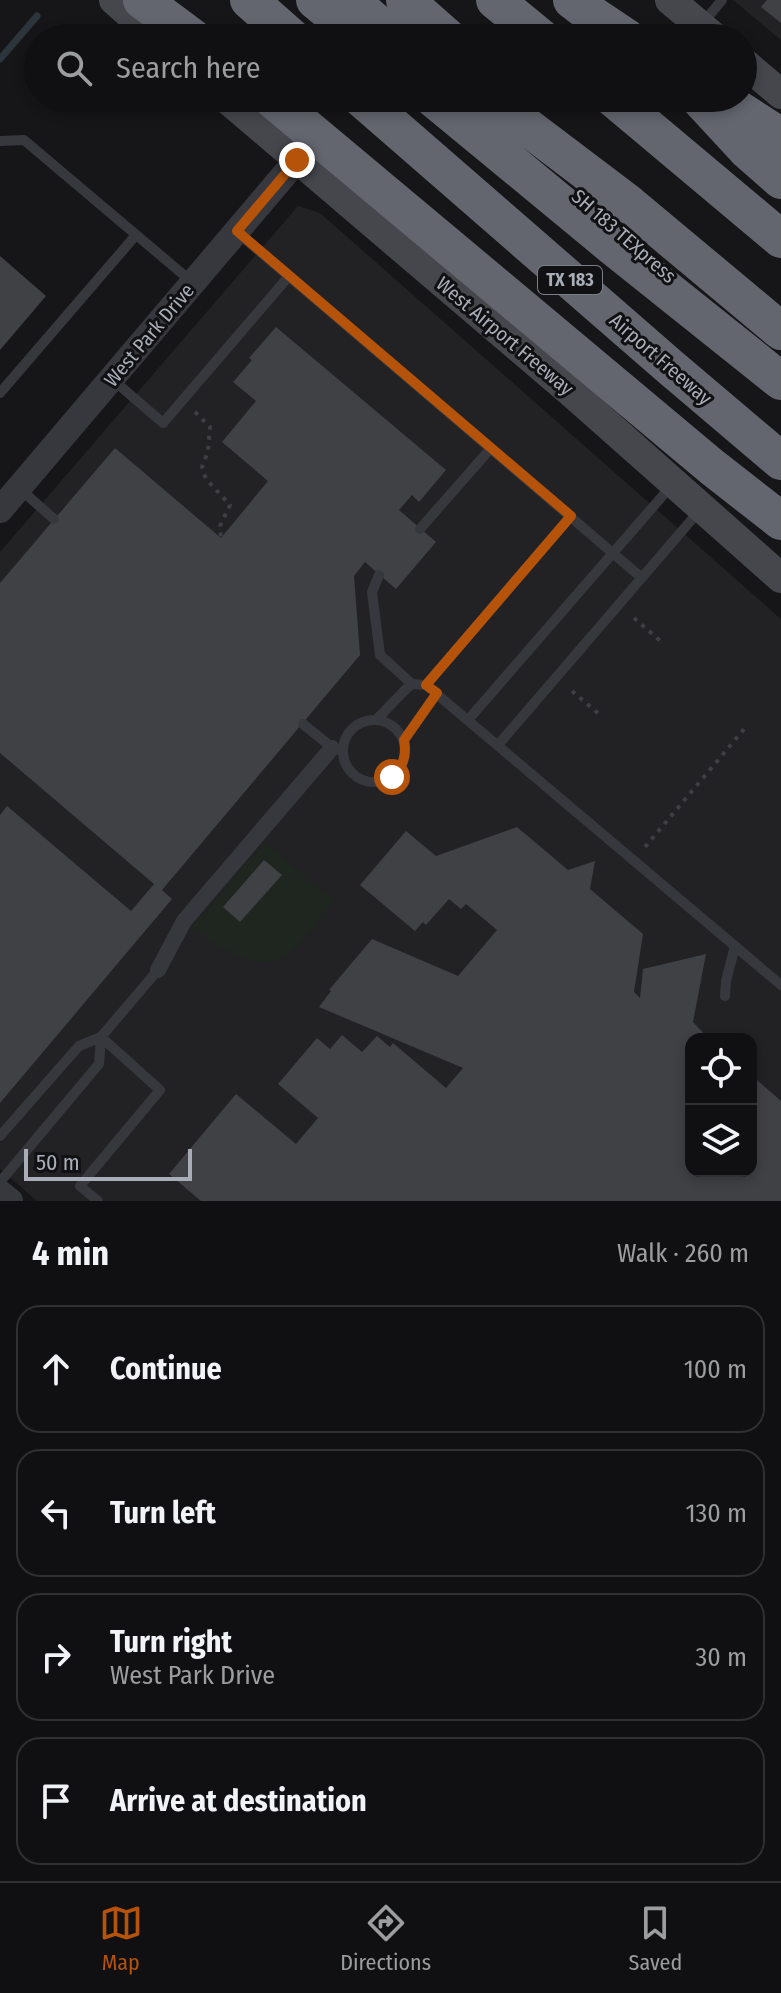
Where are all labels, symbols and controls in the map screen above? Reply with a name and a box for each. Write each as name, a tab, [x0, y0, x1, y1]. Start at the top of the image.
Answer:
search box	[24, 24, 757, 112]
icon: search	[52, 46, 96, 90]
text: Search here	[116, 50, 261, 86]
route end	[279, 142, 315, 178]
street label: SH 183 TEXpress	[567, 184, 681, 288]
road number: TX 183	[538, 266, 602, 294]
street label: West Airport Freeway	[431, 272, 579, 400]
street label: West Park Drive	[99, 279, 199, 391]
street label: Airport Freeway	[605, 308, 717, 410]
route start	[374, 759, 410, 795]
map controls	[685, 1033, 757, 1177]
button: locate	[685, 1033, 757, 1105]
button: layers	[685, 1105, 757, 1177]
scale bar	[24, 1145, 192, 1181]
text: 50 m	[36, 1149, 80, 1176]
text: 4 min	[32, 1233, 109, 1274]
text: Walk · 260 m	[617, 1238, 749, 1269]
icon: ahead	[34, 1347, 78, 1391]
text: Continue	[110, 1351, 222, 1387]
text: 100 m	[684, 1354, 747, 1385]
icon: left	[34, 1491, 78, 1535]
text: Turn left	[110, 1495, 216, 1531]
text: 130 m	[685, 1498, 747, 1529]
text: Turn right	[110, 1624, 232, 1660]
icon: right	[34, 1635, 78, 1679]
text: 30 m	[696, 1642, 747, 1673]
text: West Park Drive	[110, 1660, 275, 1691]
icon: arrive	[34, 1779, 78, 1823]
text: Arrive at destination	[110, 1783, 367, 1819]
tab: Map	[99, 1901, 143, 1976]
tab: Directions	[340, 1901, 431, 1976]
tab: Saved	[629, 1901, 682, 1976]

